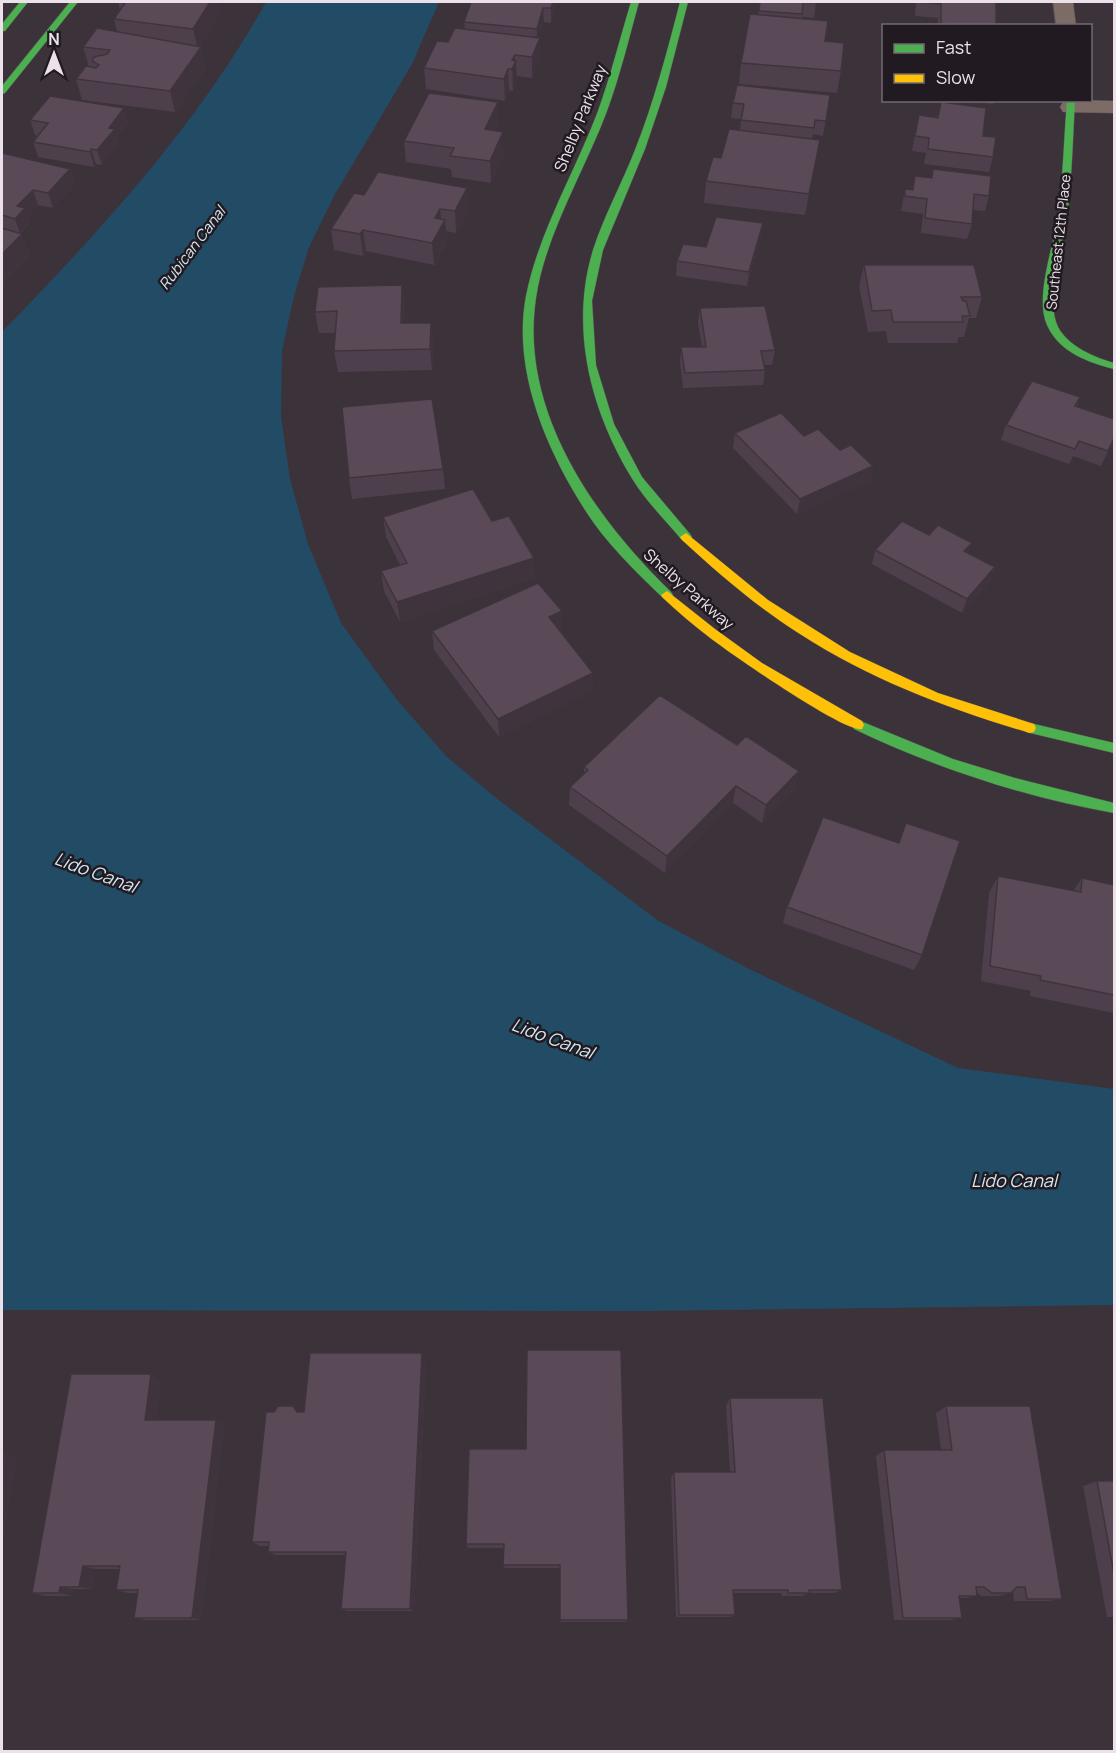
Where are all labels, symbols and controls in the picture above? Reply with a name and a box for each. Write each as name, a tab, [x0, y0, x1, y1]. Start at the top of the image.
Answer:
north arrow	[24, 24, 84, 84]
legend	[882, 24, 1092, 102]
text: N	[48, 28, 60, 50]
text: Fast	[936, 35, 971, 59]
street label: Shelby Parkway	[549, 61, 612, 175]
text: Slow	[936, 65, 976, 89]
street label: Southeast 12th Place	[1041, 173, 1075, 311]
water label: Rubican Canal	[154, 200, 232, 294]
street label: Shelby Parkway	[639, 543, 740, 635]
water label: Lido Canal	[51, 846, 143, 899]
water label: Lido Canal	[508, 1012, 600, 1065]
water label: Lido Canal	[971, 1168, 1060, 1192]

